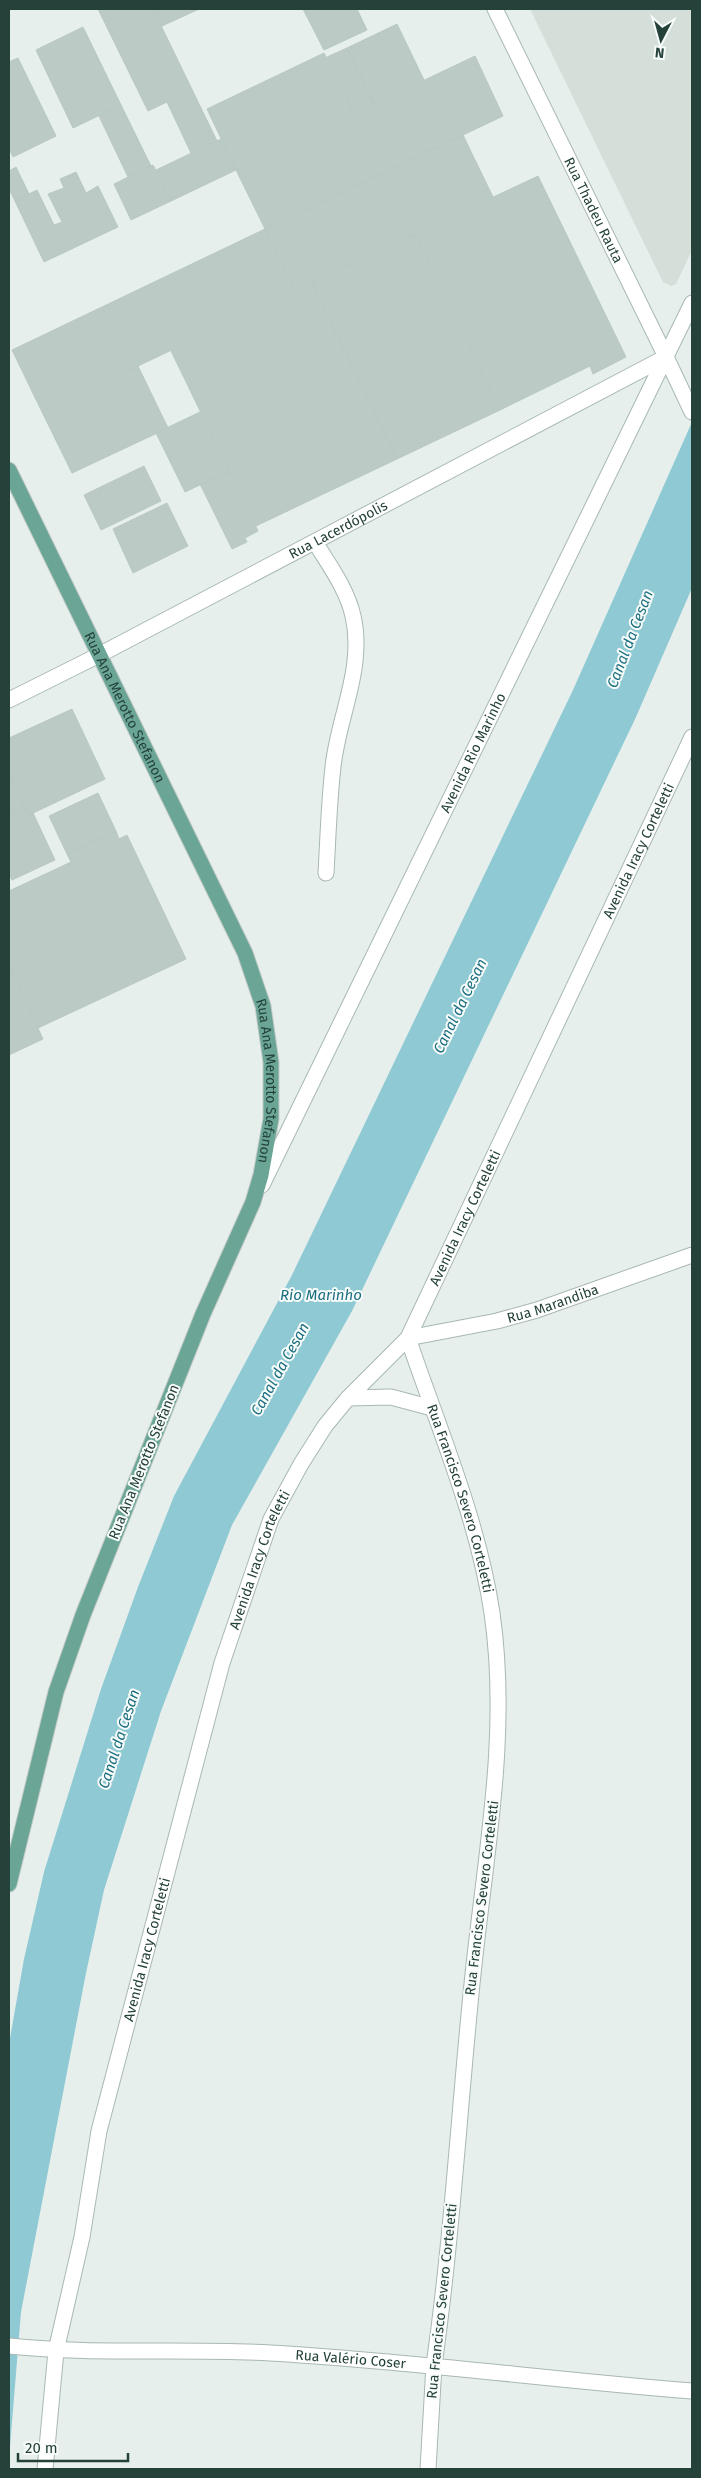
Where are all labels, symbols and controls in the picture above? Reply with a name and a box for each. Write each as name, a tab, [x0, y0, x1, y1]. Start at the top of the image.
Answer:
north arrow	[636, 15, 686, 65]
text: N	[654, 43, 665, 61]
street label: Rua Thadeu Rauta	[561, 154, 627, 266]
street label: Rua Lacerdópolis	[286, 496, 391, 562]
water label: Canal da Cesan	[603, 588, 657, 690]
street label: Rua Ana Merotto Stefanon	[81, 629, 169, 785]
street label: Avenida Rio Marinho	[436, 690, 509, 815]
street label: Avenida Iracy Corteletti	[599, 780, 678, 921]
water label: Canal da Cesan	[429, 956, 491, 1056]
street label: Rua Ana Merotto Stefanon	[253, 996, 280, 1165]
street label: Avenida Iracy Corteletti	[426, 1147, 504, 1288]
street label: Rua Marandiba	[505, 1280, 601, 1326]
water label: Rio Marinho	[280, 1286, 362, 1304]
water label: Canal da Cesan	[247, 1320, 313, 1418]
street label: Rua Ana Merotto Stefanon	[105, 1382, 183, 1542]
street label: Rua Francisco Severo Corteletti	[424, 1402, 497, 1594]
street label: Avenida Iracy Corteletti	[226, 1487, 294, 1632]
water label: Canal da Cesan	[95, 1687, 143, 1791]
street label: Rua Francisco Severo Corteletti	[462, 1799, 502, 1997]
street label: Avenida Iracy Corteletti	[120, 1876, 174, 2023]
street label: Rua Francisco Severo Corteletti	[423, 2202, 461, 2400]
street label: Rua Valério Coser	[295, 2346, 407, 2372]
scale bar	[18, 2430, 128, 2462]
text: 20 m	[25, 2439, 58, 2457]

